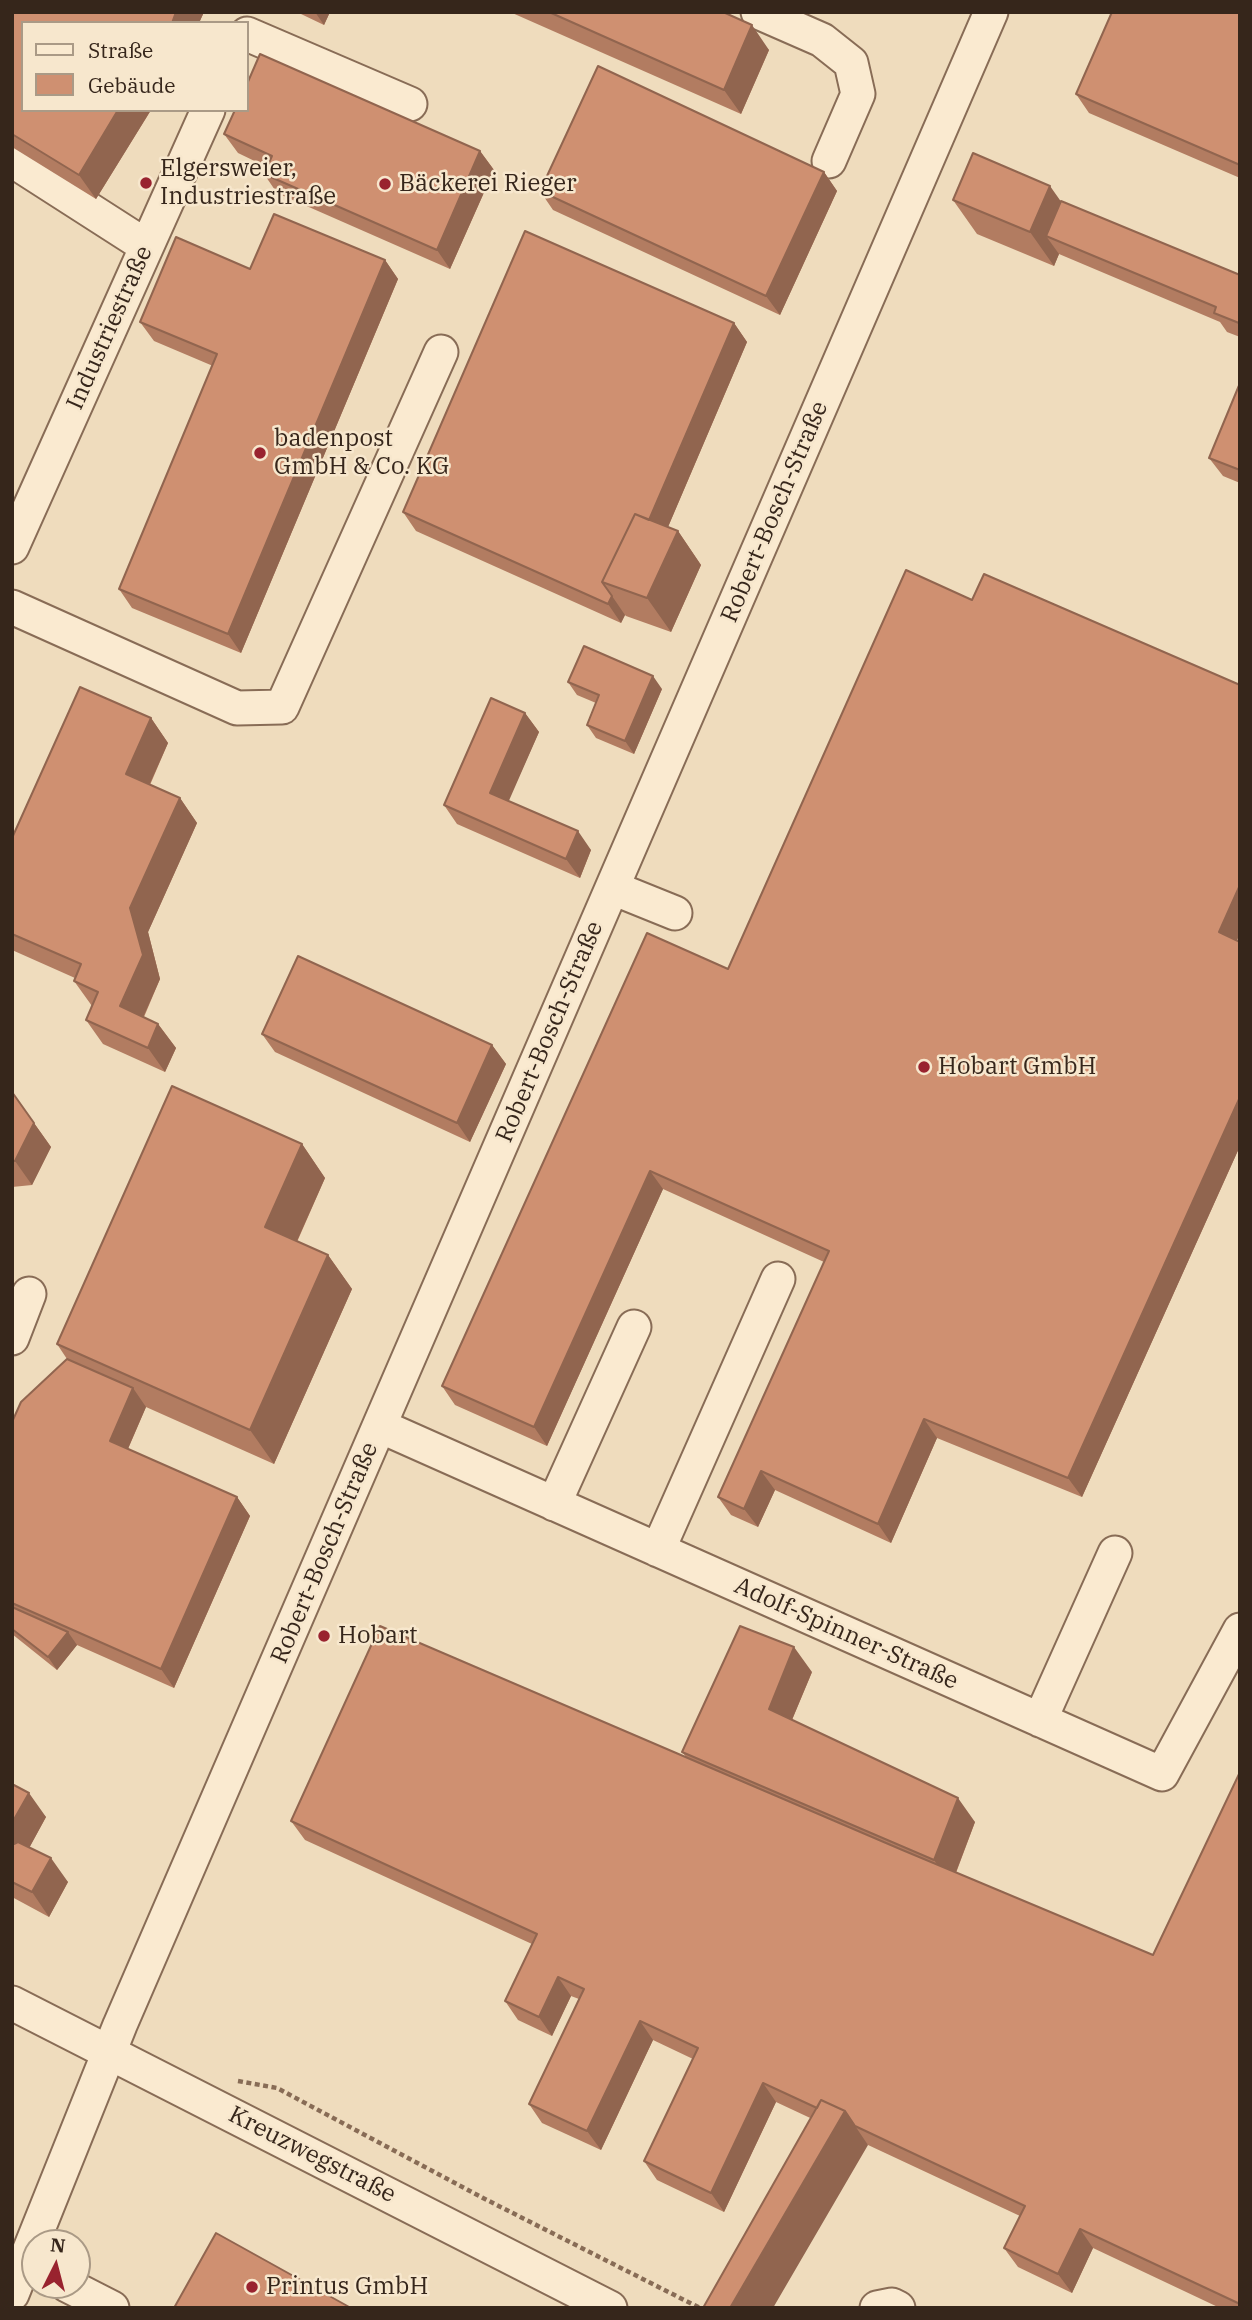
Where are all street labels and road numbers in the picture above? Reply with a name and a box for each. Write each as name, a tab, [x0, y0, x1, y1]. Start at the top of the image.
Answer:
street label: Industriestraße	[61, 242, 159, 414]
street label: Robert-Bosch-Straße	[715, 397, 835, 627]
street label: Robert-Bosch-Straße	[490, 917, 610, 1147]
street label: Robert-Bosch-Straße	[265, 1438, 385, 1668]
street label: Adolf-Spinner-Straße	[730, 1572, 962, 1696]
street label: Kreuzwegstraße	[224, 2100, 400, 2210]

